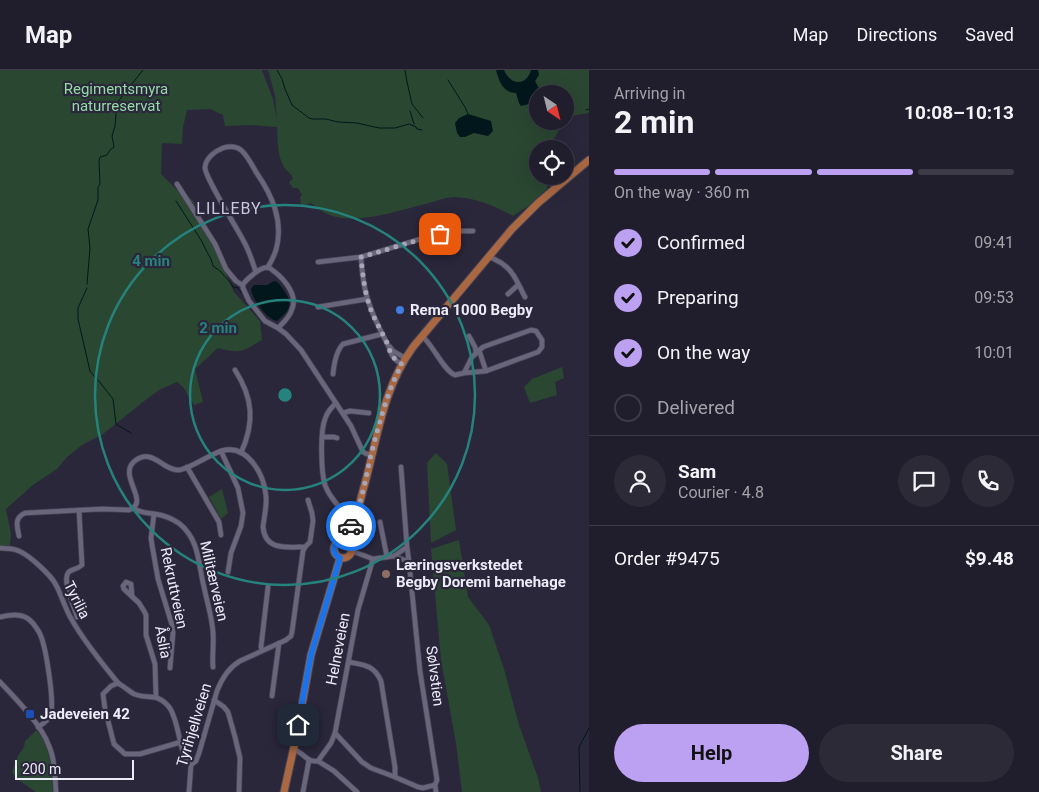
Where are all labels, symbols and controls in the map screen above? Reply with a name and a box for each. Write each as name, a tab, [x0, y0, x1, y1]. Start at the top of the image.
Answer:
text: Map	[25, 21, 72, 49]
text: Map	[793, 24, 828, 45]
text: Directions	[856, 24, 937, 45]
text: Saved	[965, 24, 1014, 45]
park label: Regimentsmyra naturreservat	[64, 80, 168, 115]
text: Arriving in	[614, 84, 685, 103]
north arrow	[529, 85, 574, 130]
map controls	[529, 85, 574, 185]
text: 10:08–10:13	[904, 101, 1014, 124]
text: 2 min	[614, 103, 694, 141]
button: locate	[529, 140, 574, 185]
text: On the way · 360 m	[614, 183, 750, 202]
district label: LILLEBY	[196, 199, 262, 218]
pin	[419, 213, 461, 255]
icon: bag	[426, 220, 454, 248]
icon: check	[614, 229, 642, 257]
text: Confirmed	[657, 231, 745, 254]
text: 09:41	[974, 233, 1014, 252]
text: 4 min	[132, 252, 170, 270]
icon: check	[614, 284, 642, 312]
text: Preparing	[657, 286, 739, 309]
text: 09:53	[974, 288, 1014, 307]
place label: Rema 1000 Begby	[410, 301, 533, 319]
marker: Rema 1000 Begby	[394, 304, 406, 316]
text: 2 min	[199, 319, 237, 337]
icon: check	[614, 339, 642, 367]
text: On the way	[657, 341, 750, 364]
text: 10:01	[974, 343, 1014, 362]
centre of rings	[276, 386, 294, 404]
text: Delivered	[657, 396, 735, 419]
button: person	[614, 455, 666, 507]
button: chat	[898, 455, 950, 507]
button: phone	[962, 455, 1014, 507]
text: Sam	[678, 460, 716, 483]
text: Courier · 4.8	[678, 483, 764, 502]
courier	[326, 501, 376, 551]
icon: car	[337, 512, 365, 540]
street label: Militærveien	[196, 539, 232, 623]
street label: Rekruttveien	[157, 546, 191, 630]
text: Order #9475	[614, 547, 720, 570]
text: $9.48	[965, 547, 1014, 570]
place label: Læringsverkstedet Begby Doremi barnehage	[396, 556, 566, 591]
marker: Læringsverkstedet Begby Doremi barnehage	[380, 568, 392, 580]
street label: Tyrilia	[60, 578, 94, 622]
street label: Helneveien	[322, 611, 354, 687]
street label: Åslia	[151, 624, 175, 660]
street label: Sølvstien	[422, 645, 448, 707]
street label: Tyrihjellveien	[173, 681, 215, 769]
pin	[277, 704, 319, 746]
place label: Jadeveien 42	[40, 705, 130, 723]
marker: Jadeveien 42	[24, 708, 36, 720]
icon: home	[284, 711, 312, 739]
button: Help	[614, 724, 809, 782]
button: Share	[819, 724, 1014, 782]
scale bar	[15, 757, 134, 780]
text: 200 m	[22, 761, 61, 777]

